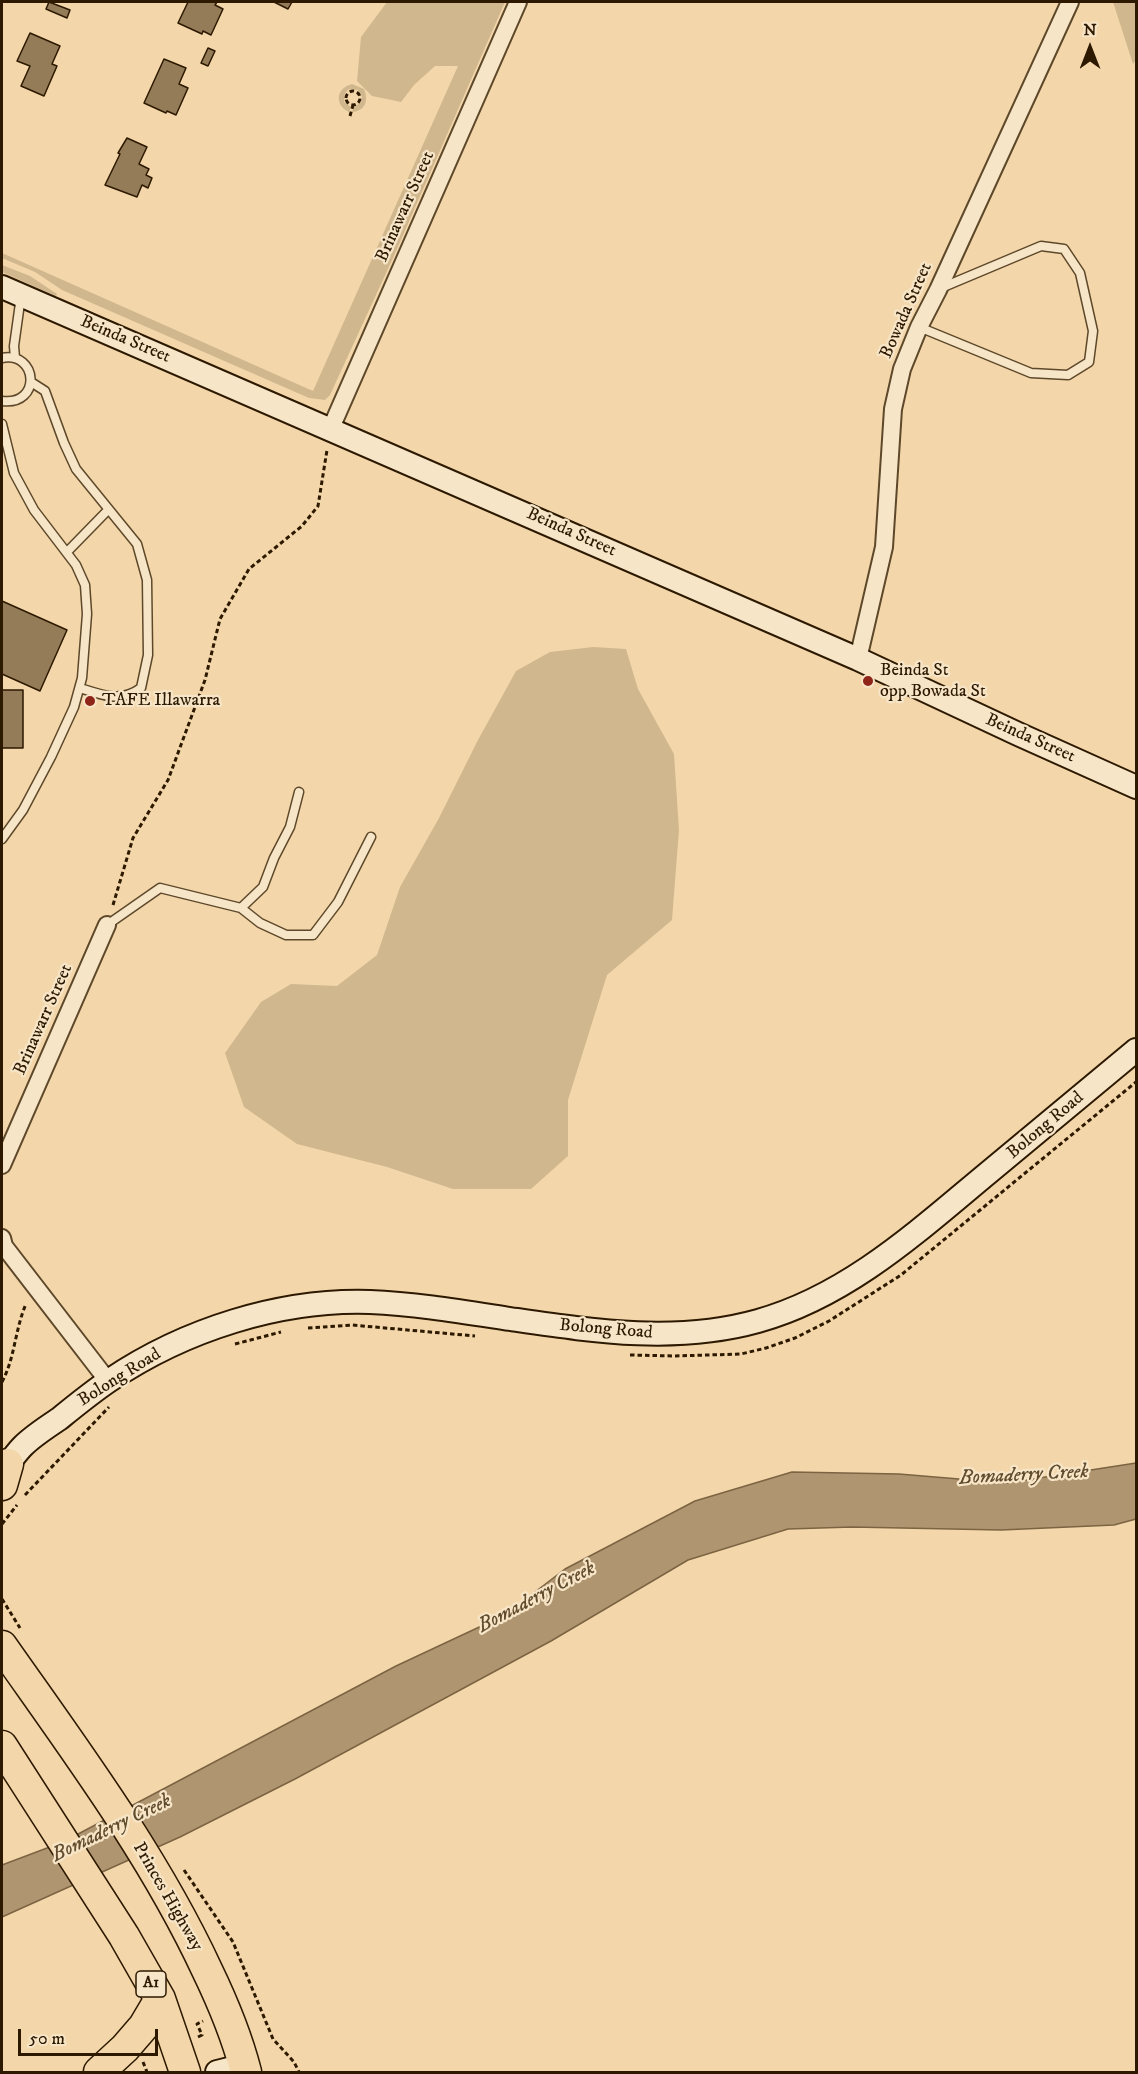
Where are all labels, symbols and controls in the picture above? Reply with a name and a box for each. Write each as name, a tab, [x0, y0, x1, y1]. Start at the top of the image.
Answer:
north arrow	[1060, 18, 1120, 78]
text: N	[1083, 20, 1097, 40]
street label: Brinawarr Street	[372, 148, 440, 266]
street label: Bowada Street	[876, 260, 938, 362]
street label: Beinda Street	[77, 311, 173, 369]
street label: Beinda Street	[523, 504, 619, 562]
place label: Beinda St opp Bowada St	[880, 660, 986, 702]
marker: Beinda St opp Bowada St	[861, 674, 875, 688]
place label: TAFE Illawarra	[102, 690, 220, 712]
marker: TAFE Illawarra	[83, 694, 97, 708]
street label: Beinda Street	[982, 710, 1078, 768]
street label: Brinawarr Street	[10, 961, 78, 1079]
street label: Bolong Road	[1003, 1088, 1089, 1164]
street label: Bolong Road	[559, 1315, 653, 1345]
street label: Bolong Road	[75, 1344, 165, 1412]
water label: Bomaderry Creek	[959, 1461, 1089, 1491]
water label: Bomaderry Creek	[474, 1557, 600, 1639]
water label: Bomaderry Creek	[48, 1790, 176, 1868]
street label: Princes Highway	[127, 1839, 207, 1955]
road number: A1	[136, 1971, 166, 1997]
scale bar	[21, 2017, 160, 2055]
text: 50 m	[29, 2028, 65, 2050]

